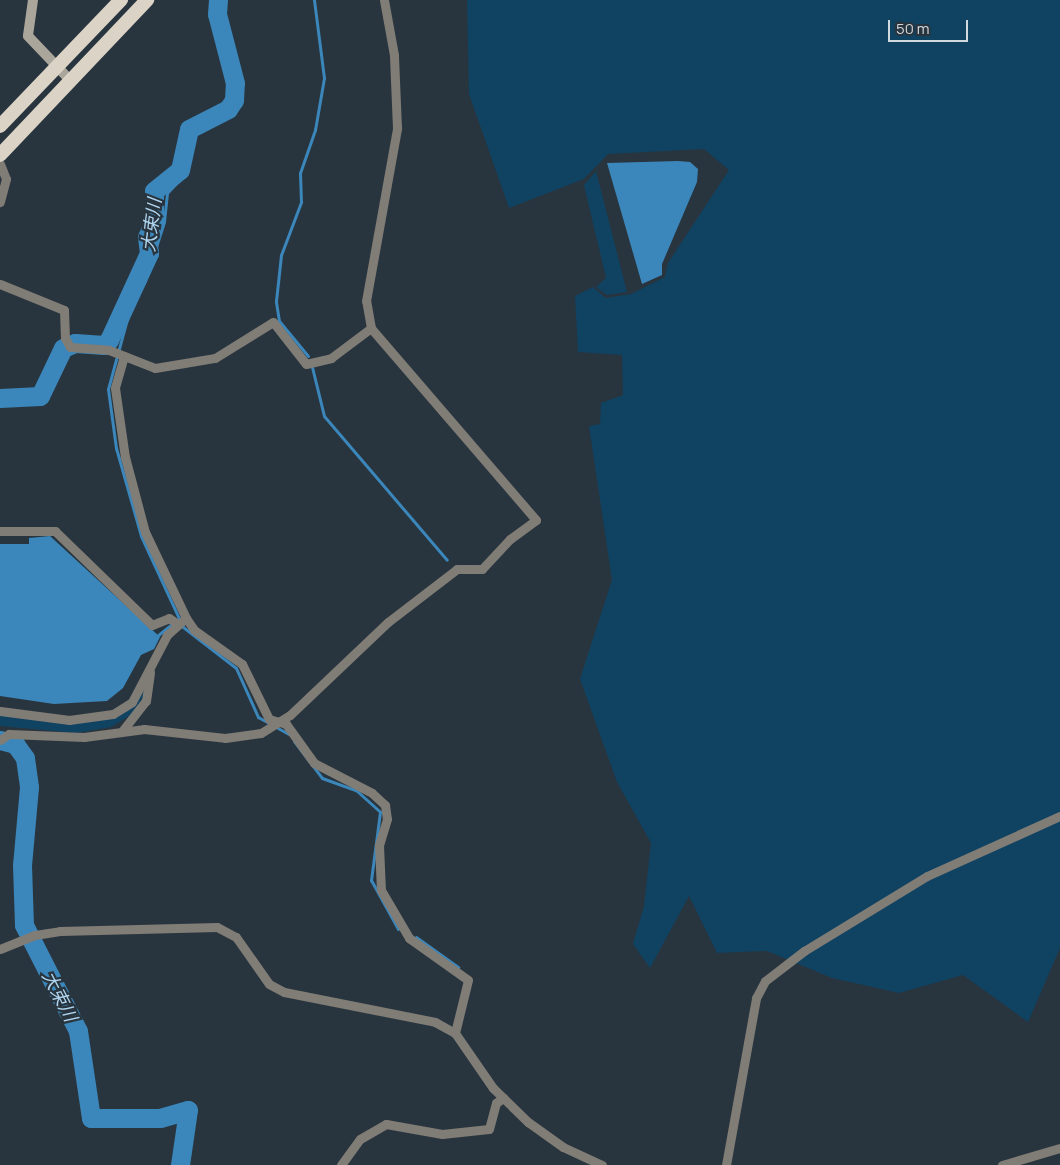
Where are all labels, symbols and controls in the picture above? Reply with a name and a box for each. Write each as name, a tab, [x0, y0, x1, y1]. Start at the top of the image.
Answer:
scale bar	[890, 10, 970, 42]
text: 50 m	[896, 18, 930, 39]
water label: 大束川	[137, 197, 165, 253]
water label: 大束川	[38, 967, 82, 1025]

